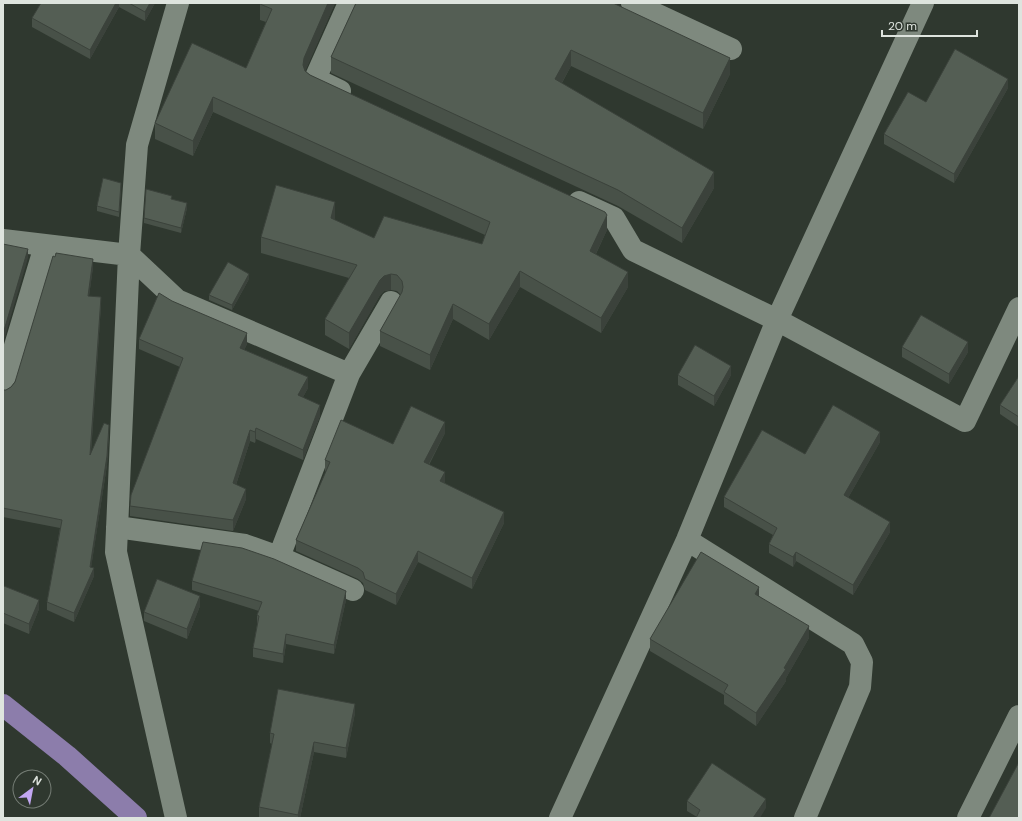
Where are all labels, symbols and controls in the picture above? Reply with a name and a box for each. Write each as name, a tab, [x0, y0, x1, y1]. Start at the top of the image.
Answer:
scale bar	[882, 12, 977, 38]
text: 20 m	[888, 18, 917, 34]
north arrow	[12, 769, 52, 809]
text: N	[30, 772, 44, 789]

